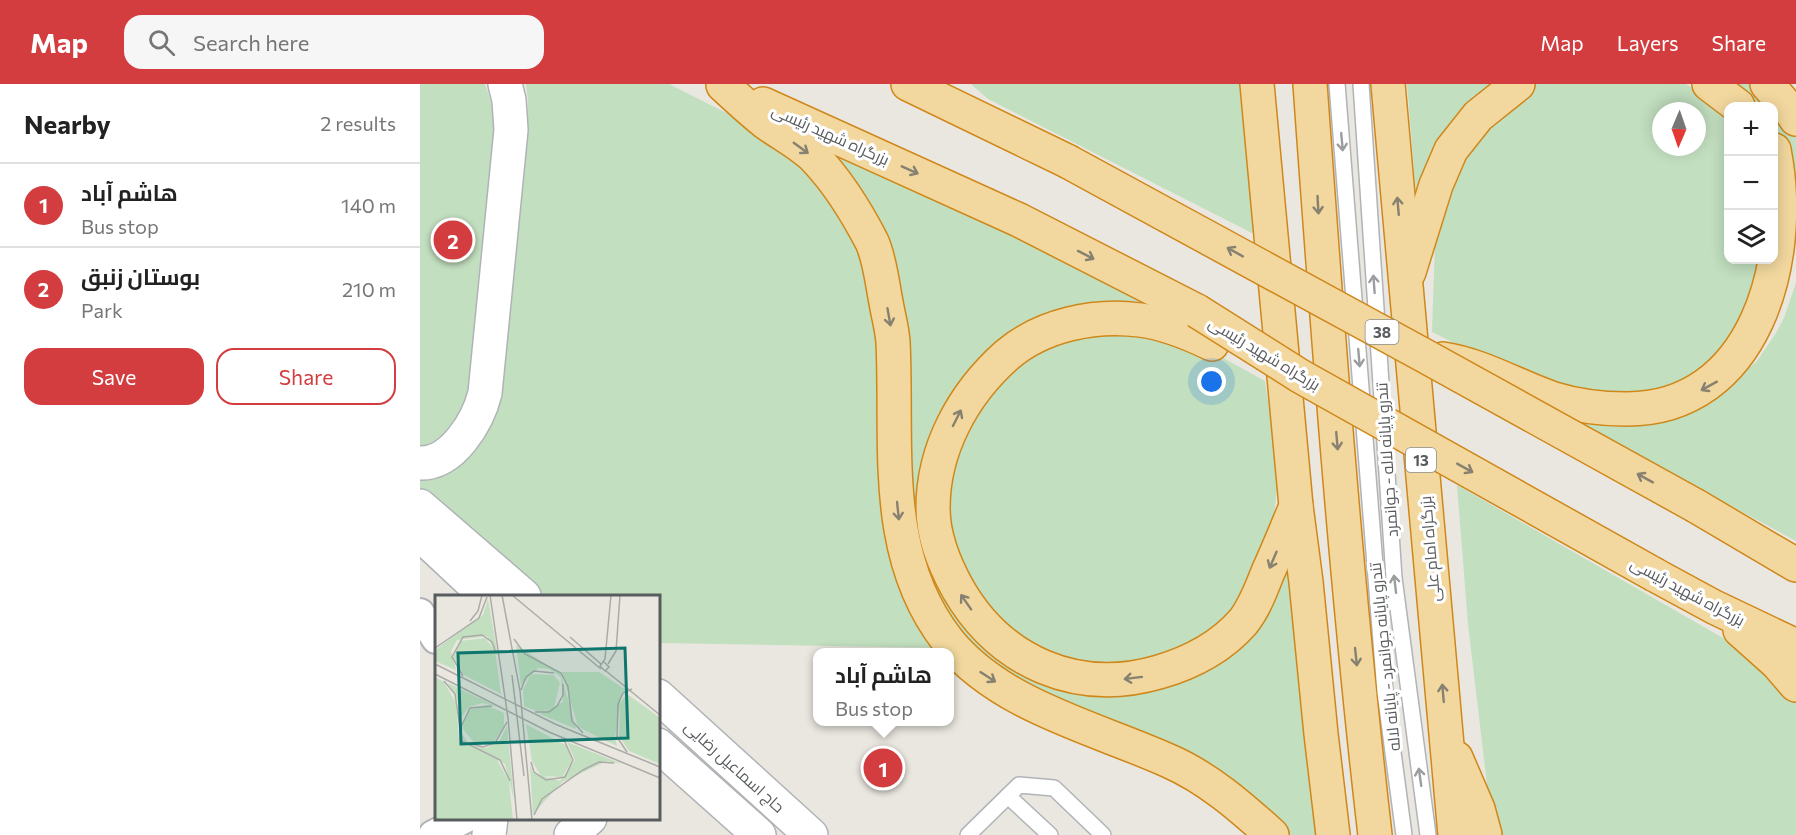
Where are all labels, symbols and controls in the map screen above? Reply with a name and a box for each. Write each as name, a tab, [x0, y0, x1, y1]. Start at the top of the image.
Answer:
search box	[124, 15, 544, 69]
text: Map	[30, 25, 88, 59]
icon: search	[145, 26, 178, 59]
text: Search here	[193, 29, 309, 56]
text: Map	[1540, 30, 1584, 55]
text: Layers	[1617, 30, 1679, 55]
text: Share	[1712, 30, 1766, 55]
street label: بزرگراه شهید رئیسی	[768, 100, 893, 170]
north arrow	[1652, 102, 1706, 156]
map controls	[1724, 102, 1778, 264]
button: +	[1724, 102, 1778, 156]
text: Nearby	[24, 108, 111, 139]
text: 2 results	[320, 111, 396, 135]
one-way arrow	[1336, 132, 1347, 152]
one-way arrow	[793, 142, 809, 155]
button: −	[1724, 156, 1778, 210]
one-way arrow	[901, 165, 919, 177]
text: هاشم آباد	[81, 179, 178, 206]
text: 1	[39, 193, 48, 217]
text: 140 m	[341, 193, 396, 217]
one-way arrow	[1313, 195, 1324, 215]
one-way arrow	[1392, 197, 1403, 217]
button: layers	[1724, 210, 1778, 264]
text: Bus stop	[81, 214, 159, 238]
pin: 2	[434, 218, 472, 262]
one-way arrow	[1226, 246, 1244, 257]
one-way arrow	[1077, 249, 1095, 261]
text: بوستان زنبق	[81, 263, 200, 290]
one-way arrow	[1369, 275, 1380, 295]
text: 2	[38, 277, 49, 301]
text: 210 m	[342, 277, 396, 301]
text: Park	[81, 298, 123, 322]
one-way arrow	[883, 307, 894, 326]
street label: بزرگراه شهید رئیسی	[1205, 312, 1324, 396]
road number: 38	[1366, 320, 1398, 344]
one-way arrow	[1354, 347, 1365, 367]
button: Save	[24, 348, 204, 405]
button: Share	[216, 348, 396, 405]
your location	[1197, 367, 1226, 396]
street label: تندرو پایانه لاله - جوانمرد	[1371, 381, 1404, 538]
one-way arrow	[1700, 381, 1718, 392]
one-way arrow	[951, 409, 963, 427]
one-way arrow	[1332, 431, 1343, 451]
road number: 13	[1406, 448, 1436, 472]
one-way arrow	[1455, 463, 1473, 474]
one-way arrow	[1636, 472, 1654, 483]
street label: بزرگراه امام علی	[1415, 495, 1446, 603]
one-way arrow	[893, 501, 904, 521]
one-way arrow	[1267, 550, 1278, 569]
street label: بزرگراه شهید رئیسی	[1627, 553, 1748, 631]
street label: تندرو پایانه جوانمرد - پایانه لاله	[1365, 561, 1406, 752]
one-way arrow	[1389, 574, 1400, 594]
one-way arrow	[960, 594, 972, 610]
inset map	[435, 595, 660, 820]
one-way arrow	[1351, 646, 1362, 666]
popup	[813, 648, 954, 726]
text: هاشم آباد	[835, 661, 932, 688]
one-way arrow	[979, 671, 996, 683]
one-way arrow	[1124, 673, 1144, 684]
one-way arrow	[1437, 684, 1448, 704]
text: Bus stop	[835, 696, 913, 720]
street label: حاج اسماعیل رضایی	[679, 716, 789, 818]
pin: 1	[864, 746, 902, 790]
one-way arrow	[1414, 768, 1425, 787]

